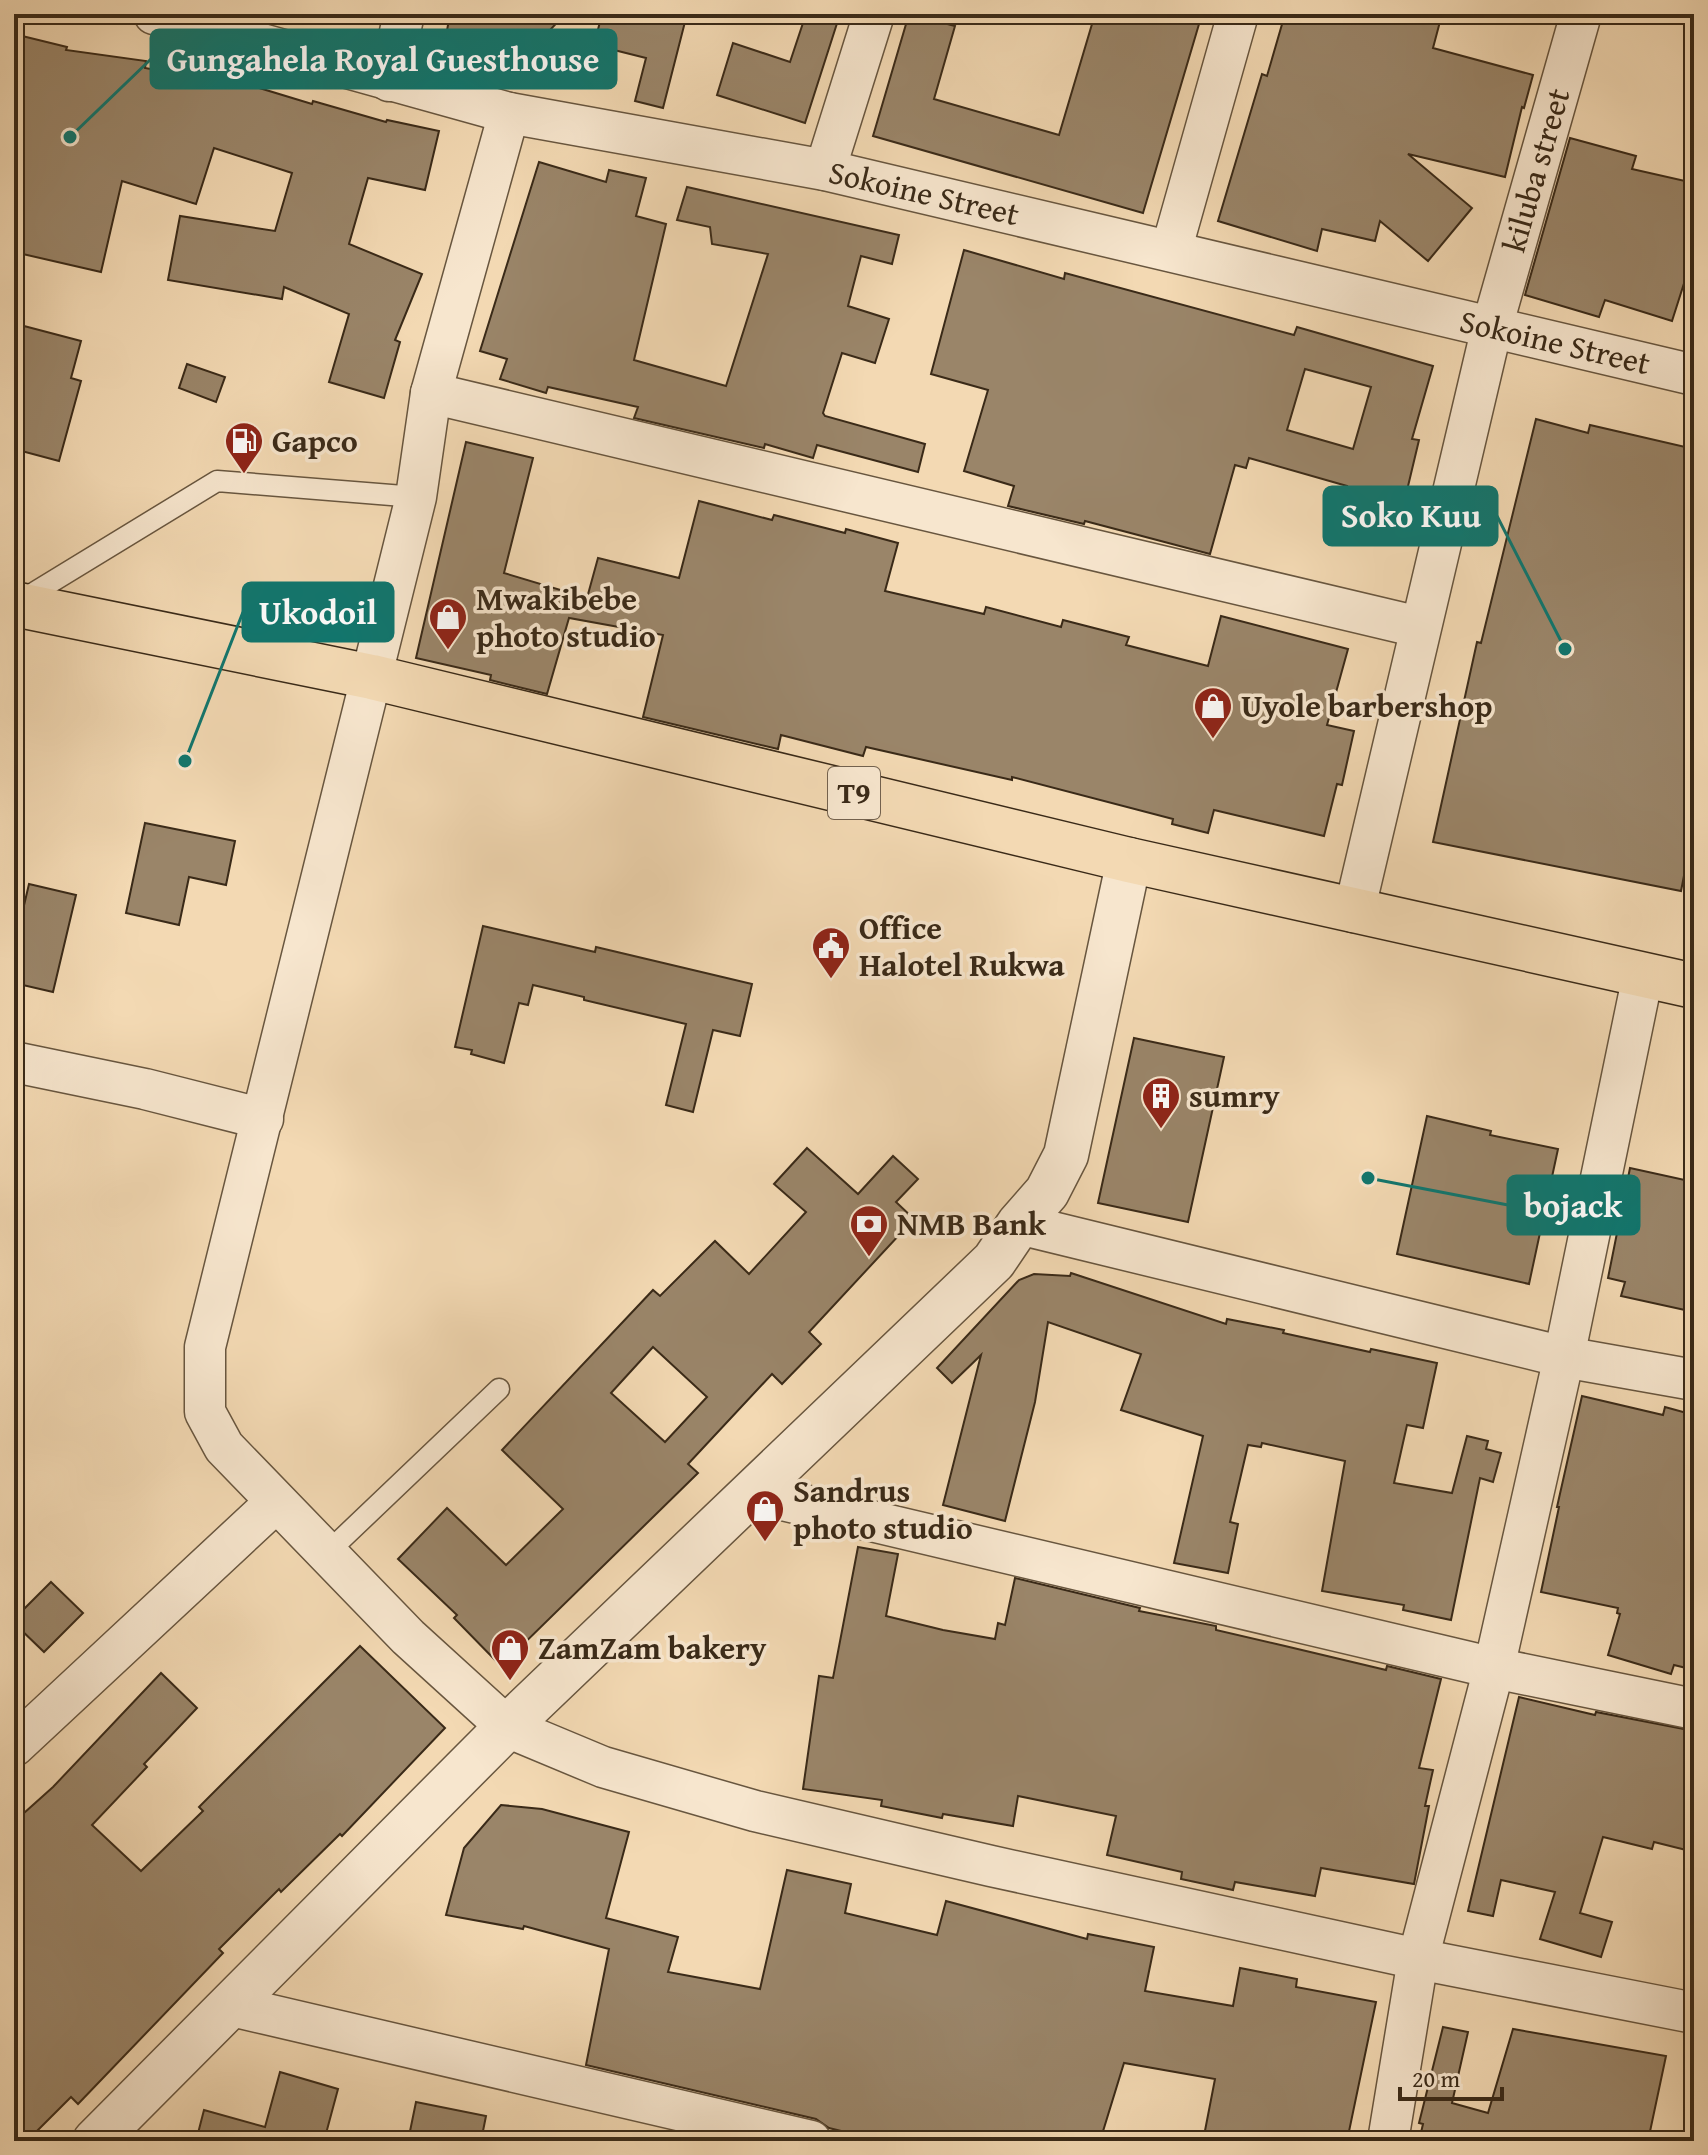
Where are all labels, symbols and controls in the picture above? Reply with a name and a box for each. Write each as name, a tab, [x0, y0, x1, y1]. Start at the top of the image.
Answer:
callout: Gungahela Royal Guesthouse	[151, 30, 616, 88]
text: Gungahela Royal Guesthouse	[167, 34, 599, 83]
street label: kiluba street	[1490, 82, 1581, 257]
street label: Sokoine Street	[824, 148, 1024, 237]
street label: Sokoine Street	[1455, 297, 1655, 386]
place label: Gapco	[272, 417, 358, 464]
fuel station icon: Gapco	[223, 420, 265, 475]
callout: Soko Kuu	[1324, 487, 1497, 545]
text: Soko Kuu	[1341, 490, 1482, 539]
place label: Mwakibebe photo studio	[476, 575, 656, 659]
callout: Ukodoil	[243, 583, 393, 641]
text: Ukodoil	[259, 587, 377, 636]
shop icon: Mwakibebe photo studio	[427, 596, 469, 651]
place label: Uyole barbershop	[1241, 682, 1492, 729]
shop icon: Uyole barbershop	[1192, 685, 1234, 740]
road number: T9	[828, 767, 880, 819]
place label: Office Halotel Rukwa	[859, 904, 1065, 988]
public building icon: Office Halotel Rukwa	[810, 925, 852, 980]
place label: sumry	[1189, 1072, 1280, 1119]
building icon: sumry	[1140, 1075, 1182, 1130]
callout: bojack	[1508, 1176, 1639, 1234]
text: bojack	[1524, 1180, 1623, 1229]
place label: NMB Bank	[897, 1200, 1047, 1247]
bank icon: NMB Bank	[848, 1203, 890, 1258]
place label: Sandrus photo studio	[793, 1467, 973, 1551]
shop icon: Sandrus photo studio	[744, 1488, 786, 1543]
place label: ZamZam bakery	[538, 1624, 767, 1671]
shop icon: ZamZam bakery	[489, 1627, 531, 1682]
scale bar	[1400, 2051, 1502, 2101]
text: 20 m	[1412, 2061, 1460, 2096]

